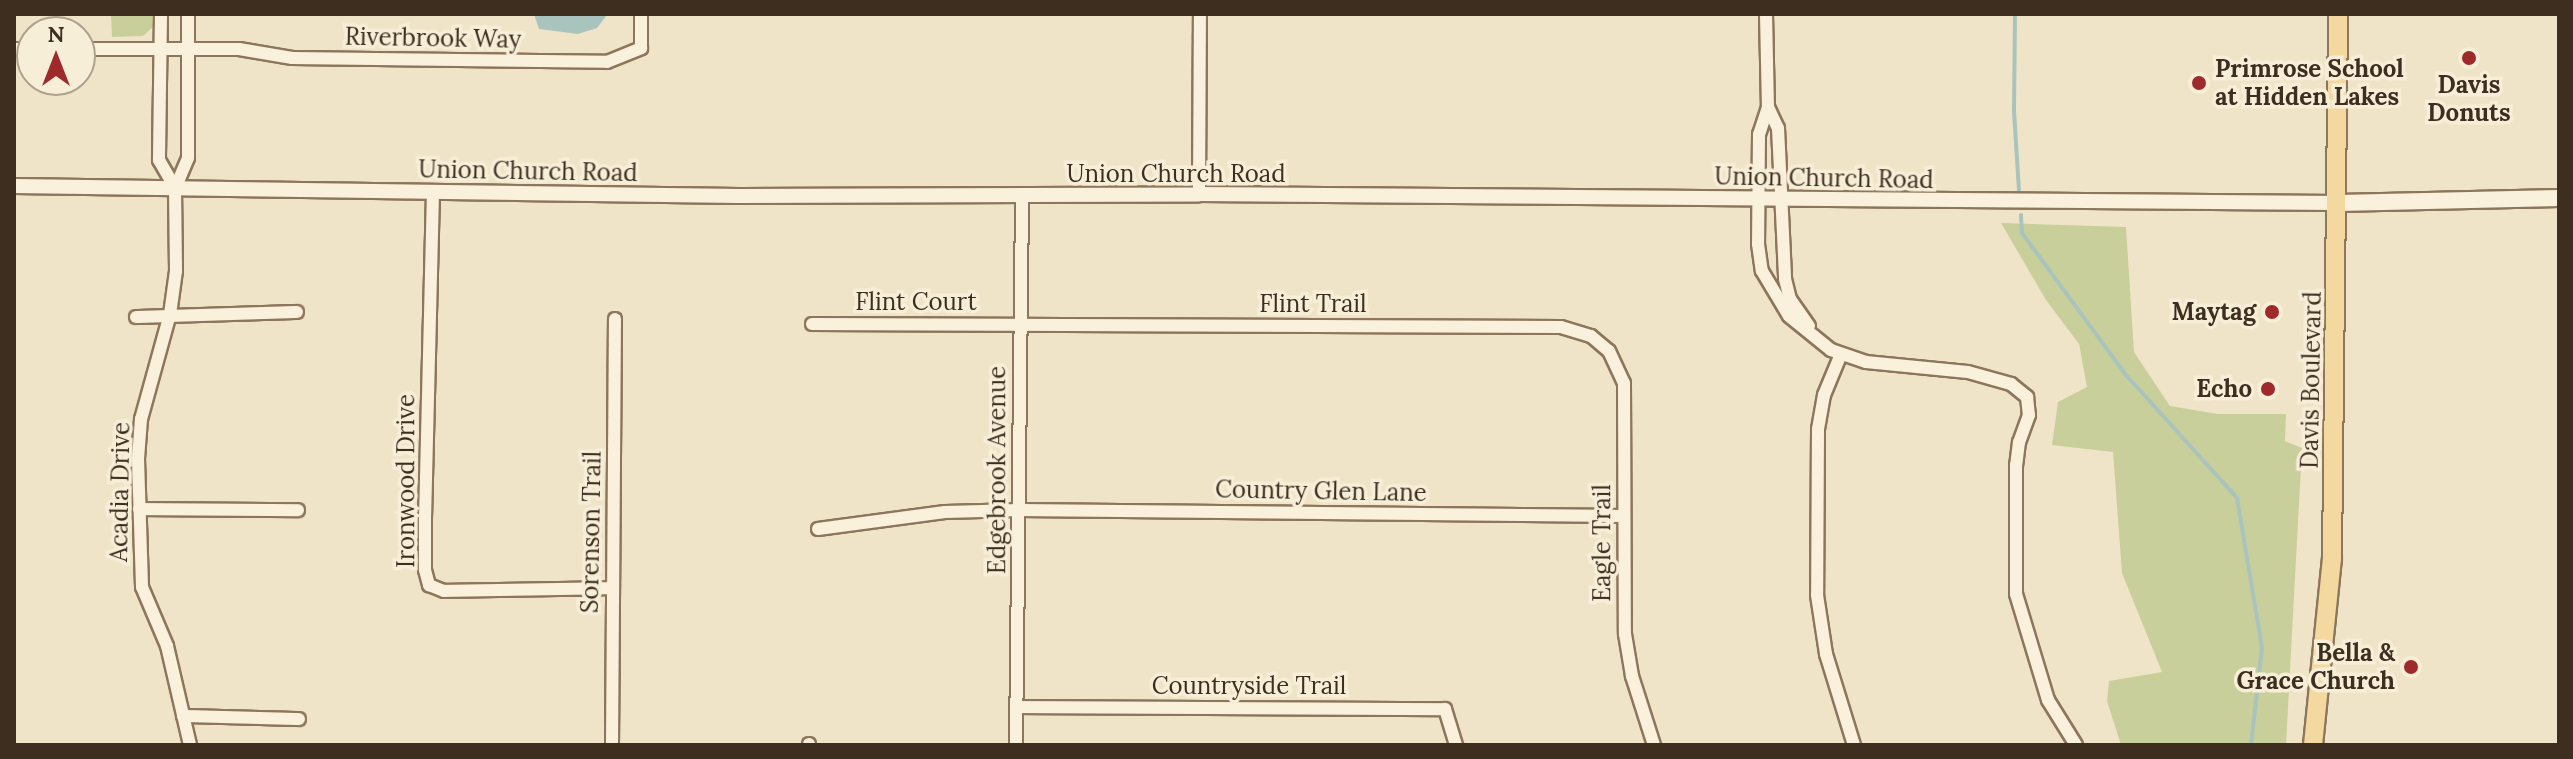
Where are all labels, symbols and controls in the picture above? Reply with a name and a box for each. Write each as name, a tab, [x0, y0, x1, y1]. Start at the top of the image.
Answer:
north arrow	[16, 16, 96, 96]
text: N	[47, 20, 65, 48]
street label: Riverbrook Way	[345, 22, 521, 54]
marker: Davis Donuts	[2460, 49, 2478, 67]
place label: Primrose School at Hidden Lakes	[2215, 55, 2404, 111]
place label: Davis Donuts	[2427, 71, 2511, 127]
marker: Primrose School at Hidden Lakes	[2190, 74, 2208, 92]
street label: Union Church Road	[418, 155, 638, 187]
street label: Union Church Road	[1066, 160, 1286, 188]
street label: Union Church Road	[1714, 162, 1934, 194]
street label: Flint Court	[855, 288, 977, 316]
street label: Flint Trail	[1259, 290, 1367, 318]
street label: Davis Boulevard	[2295, 291, 2327, 469]
place label: Maytag	[2172, 298, 2256, 326]
marker: Maytag	[2263, 303, 2281, 321]
street label: Edgebrook Avenue	[983, 366, 1011, 574]
place label: Echo	[2196, 375, 2252, 403]
marker: Echo	[2259, 380, 2277, 398]
street label: Ironwood Drive	[392, 394, 420, 568]
street label: Acadia Drive	[104, 422, 136, 562]
street label: Sorenson Trail	[575, 451, 607, 613]
street label: Country Glen Lane	[1215, 475, 1427, 507]
street label: Eagle Trail	[1588, 484, 1616, 602]
place label: Bella & Grace Church	[2237, 639, 2395, 695]
marker: Bella & Grace Church	[2402, 658, 2420, 676]
street label: Countryside Trail	[1152, 672, 1346, 700]

